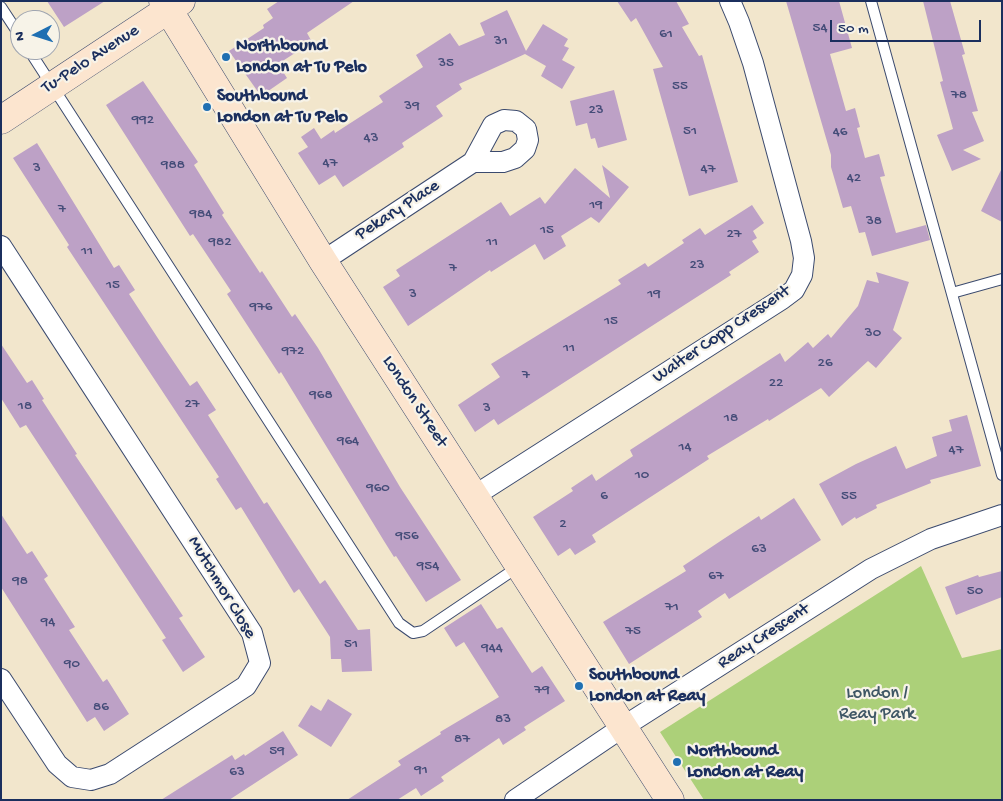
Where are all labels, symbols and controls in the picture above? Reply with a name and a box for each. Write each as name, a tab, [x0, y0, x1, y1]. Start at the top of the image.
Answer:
north arrow	[10, 10, 60, 60]
scale bar	[833, 10, 984, 42]
street label: Tu-Pelo Avenue	[38, 20, 144, 100]
house number: 54	[813, 20, 827, 38]
text: 50 m	[838, 20, 869, 38]
house number: 61	[659, 26, 673, 44]
text: N	[12, 31, 29, 42]
house number: 31	[494, 33, 508, 51]
place label: Northbound London at Tu Pelo	[236, 36, 367, 78]
marker: Northbound London at Tu Pelo	[220, 51, 232, 63]
house number: 35	[438, 55, 454, 73]
house number: 55	[672, 78, 688, 96]
place label: Southbound London at Tu Pelo	[217, 86, 348, 128]
house number: 78	[951, 87, 967, 105]
house number: 39	[404, 98, 420, 116]
marker: Southbound London at Tu Pelo	[201, 101, 213, 113]
house number: 23	[588, 102, 604, 120]
house number: 992	[132, 112, 154, 130]
house number: 51	[683, 123, 697, 141]
house number: 46	[833, 124, 847, 142]
house number: 43	[364, 130, 378, 148]
house number: 47	[323, 155, 337, 173]
house number: 988	[161, 157, 185, 175]
house number: 3	[33, 160, 41, 178]
house number: 47	[701, 161, 715, 179]
house number: 42	[847, 170, 861, 188]
street label: Pekary Place	[352, 176, 444, 246]
house number: 19	[589, 197, 603, 215]
house number: 7	[58, 201, 66, 219]
house number: 984	[190, 206, 212, 224]
house number: 38	[866, 213, 882, 231]
house number: 15	[540, 222, 554, 240]
house number: 27	[726, 226, 742, 244]
house number: 982	[208, 234, 232, 252]
house number: 11	[486, 234, 498, 252]
house number: 11	[81, 243, 93, 261]
house number: 23	[689, 257, 705, 275]
house number: 7	[449, 260, 457, 278]
house number: 15	[106, 277, 120, 295]
street label: Walter Copp Crescent	[649, 281, 795, 389]
house number: 3	[409, 286, 417, 304]
house number: 19	[647, 286, 661, 304]
house number: 976	[250, 299, 272, 317]
house number: 15	[604, 313, 618, 331]
house number: 30	[865, 325, 881, 343]
house number: 11	[563, 340, 575, 358]
house number: 972	[282, 343, 304, 361]
street label: London Street	[376, 352, 452, 452]
house number: 26	[818, 355, 832, 373]
house number: 7	[522, 367, 530, 385]
house number: 22	[769, 375, 783, 393]
house number: 968	[309, 387, 333, 405]
house number: 27	[184, 396, 200, 414]
house number: 18	[18, 398, 32, 416]
house number: 3	[483, 400, 491, 418]
house number: 18	[724, 410, 738, 428]
house number: 964	[337, 433, 359, 451]
house number: 14	[678, 439, 692, 457]
house number: 47	[949, 442, 963, 460]
house number: 10	[635, 467, 649, 485]
house number: 960	[366, 480, 390, 498]
house number: 6	[600, 488, 608, 506]
house number: 55	[841, 488, 857, 506]
house number: 2	[559, 516, 567, 534]
house number: 956	[395, 528, 419, 546]
street label: Mutchmor Close	[182, 533, 260, 643]
house number: 63	[751, 541, 767, 559]
house number: 954	[417, 558, 439, 576]
house number: 67	[708, 568, 724, 586]
house number: 98	[12, 573, 28, 591]
house number: 50	[967, 583, 983, 601]
house number: 71	[665, 599, 679, 617]
street label: Reay Crescent	[714, 599, 814, 675]
house number: 94	[41, 614, 55, 632]
house number: 75	[625, 623, 641, 641]
house number: 51	[344, 636, 358, 654]
house number: 944	[481, 640, 503, 658]
house number: 90	[64, 656, 80, 674]
place label: Southbound London at Reay	[589, 665, 705, 708]
marker: Southbound London at Reay	[573, 680, 585, 692]
house number: 79	[534, 682, 550, 700]
park label: London / Reay Park	[839, 683, 915, 726]
house number: 86	[93, 699, 109, 717]
house number: 83	[495, 711, 511, 729]
house number: 87	[454, 731, 470, 749]
place label: Northbound London at Reay	[687, 741, 803, 784]
house number: 59	[269, 743, 285, 761]
marker: Northbound London at Reay	[671, 756, 683, 768]
house number: 91	[414, 762, 428, 780]
house number: 63	[229, 764, 245, 782]

